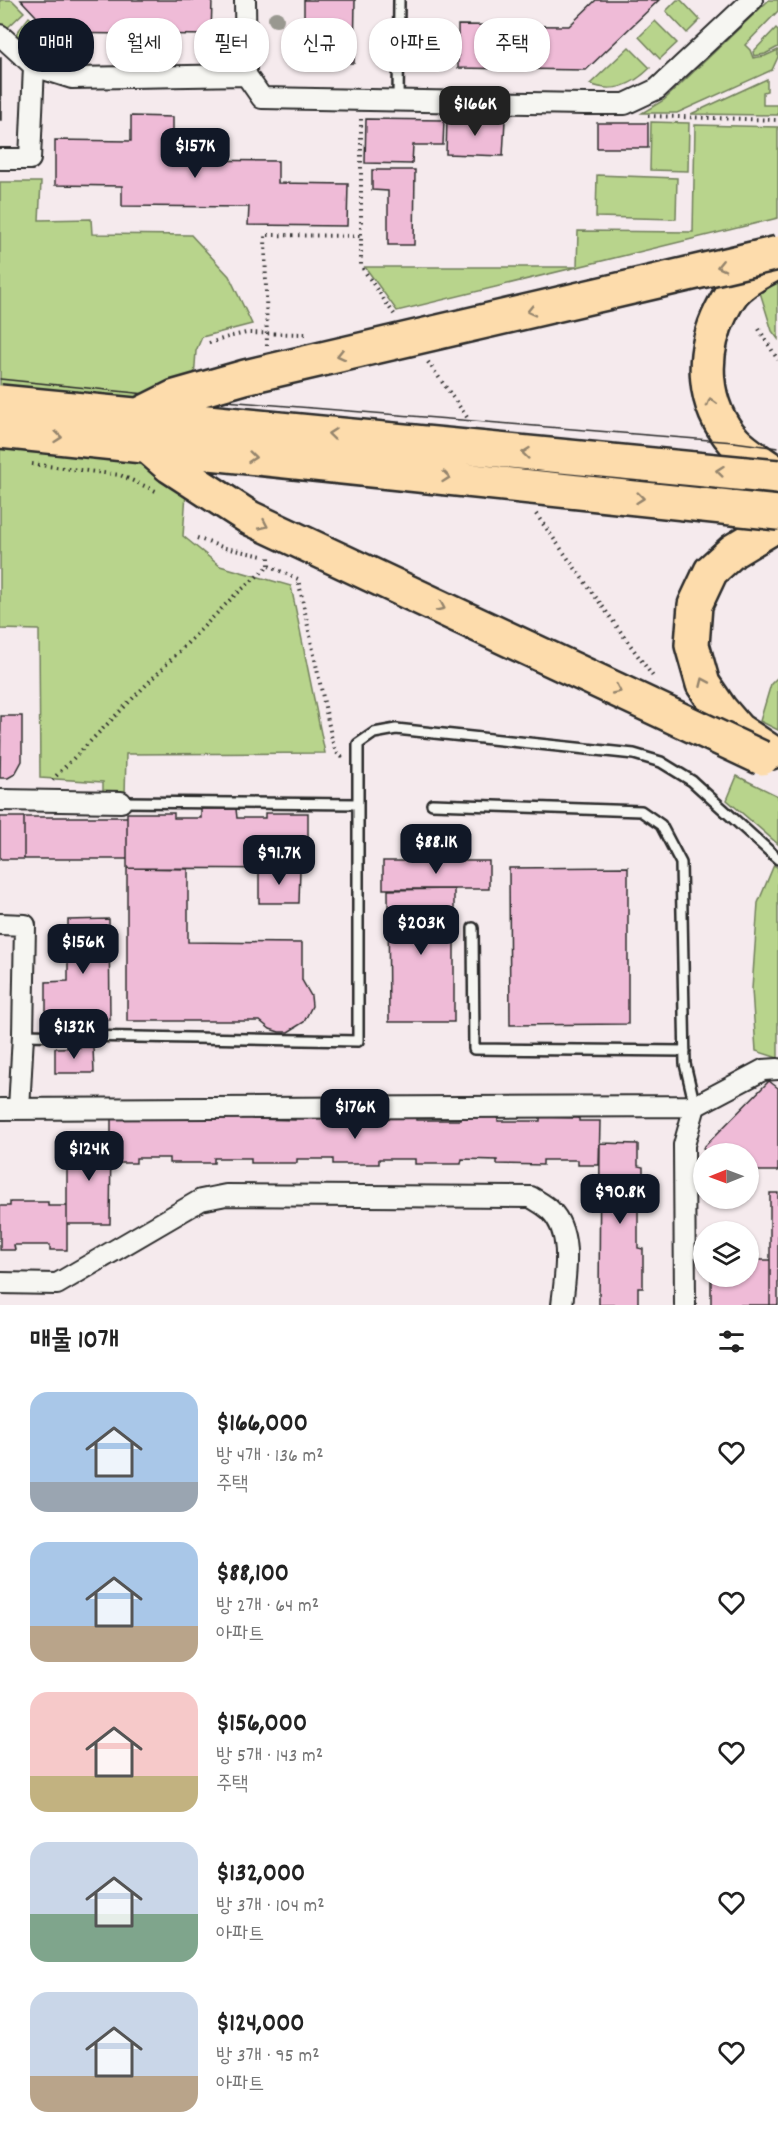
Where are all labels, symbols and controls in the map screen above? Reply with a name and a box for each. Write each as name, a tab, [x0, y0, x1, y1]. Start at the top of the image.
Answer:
chip: 매매	[18, 18, 94, 72]
chip: 월세	[106, 18, 182, 72]
chip: 필터	[194, 18, 269, 72]
chip: 신규	[281, 18, 357, 72]
chip: 아파트	[369, 18, 462, 72]
chip: 주택	[474, 18, 550, 72]
pin: $166K	[433, 86, 517, 137]
text: $166K	[453, 91, 497, 119]
pin: $157K	[153, 128, 237, 179]
text: $157K	[175, 133, 215, 161]
one-way arrow	[716, 259, 726, 272]
one-way arrow	[526, 303, 536, 316]
one-way arrow	[336, 348, 346, 361]
one-way arrow	[706, 397, 719, 407]
one-way arrow	[327, 428, 336, 441]
one-way arrow	[54, 430, 63, 443]
one-way arrow	[521, 447, 530, 460]
one-way arrow	[248, 450, 257, 462]
one-way arrow	[715, 466, 724, 478]
one-way arrow	[442, 470, 451, 483]
one-way arrow	[635, 491, 645, 504]
one-way arrow	[258, 517, 269, 529]
one-way arrow	[434, 600, 445, 612]
one-way arrow	[699, 678, 711, 689]
one-way arrow	[611, 683, 622, 695]
pin: $88.1K	[387, 824, 485, 875]
text: $88.1K	[414, 829, 458, 857]
pin: $91.7K	[230, 835, 328, 886]
text: $91.7K	[257, 840, 301, 868]
pin: $203K	[379, 905, 463, 956]
text: $203K	[397, 910, 445, 938]
pin: $156K	[41, 924, 125, 975]
text: $156K	[62, 929, 104, 957]
pin: $132K	[32, 1009, 116, 1060]
text: $132K	[53, 1014, 95, 1042]
pin: $176K	[313, 1089, 397, 1140]
text: $176K	[334, 1094, 376, 1122]
pin: $124K	[47, 1131, 131, 1182]
text: $124K	[69, 1136, 109, 1164]
north arrow	[693, 1143, 759, 1209]
map controls	[693, 1143, 759, 1287]
pin: $90.8K	[571, 1174, 669, 1225]
text: $90.8K	[595, 1179, 645, 1207]
button: layers	[693, 1221, 759, 1287]
text: 매물 10개	[30, 1323, 119, 1360]
icon: filters	[715, 1325, 748, 1358]
text: $166,000	[216, 1406, 308, 1443]
icon: home	[78, 1416, 150, 1488]
icon: heart	[715, 1436, 748, 1469]
text: 방 4개 · 136 m²	[216, 1443, 323, 1471]
text: 주택	[216, 1471, 248, 1499]
text: $88,100	[216, 1556, 289, 1593]
icon: home	[78, 1566, 150, 1638]
icon: heart	[715, 1586, 748, 1619]
text: 방 2개 · 64 m²	[216, 1593, 319, 1621]
text: 아파트	[216, 1621, 264, 1649]
text: $156,000	[216, 1706, 307, 1743]
icon: home	[78, 1716, 150, 1788]
icon: heart	[715, 1736, 748, 1769]
text: 방 5개 · 143 m²	[216, 1743, 323, 1771]
text: 주택	[216, 1771, 248, 1799]
text: $132,000	[216, 1856, 305, 1893]
icon: home	[78, 1866, 150, 1938]
icon: heart	[715, 1886, 748, 1919]
text: 방 3개 · 104 m²	[216, 1893, 325, 1921]
text: 아파트	[216, 1921, 264, 1949]
text: $124,000	[216, 2006, 304, 2043]
icon: home	[78, 2016, 150, 2088]
icon: heart	[715, 2036, 748, 2069]
text: 방 3개 · 95 m²	[216, 2043, 319, 2071]
text: 아파트	[216, 2071, 264, 2099]

